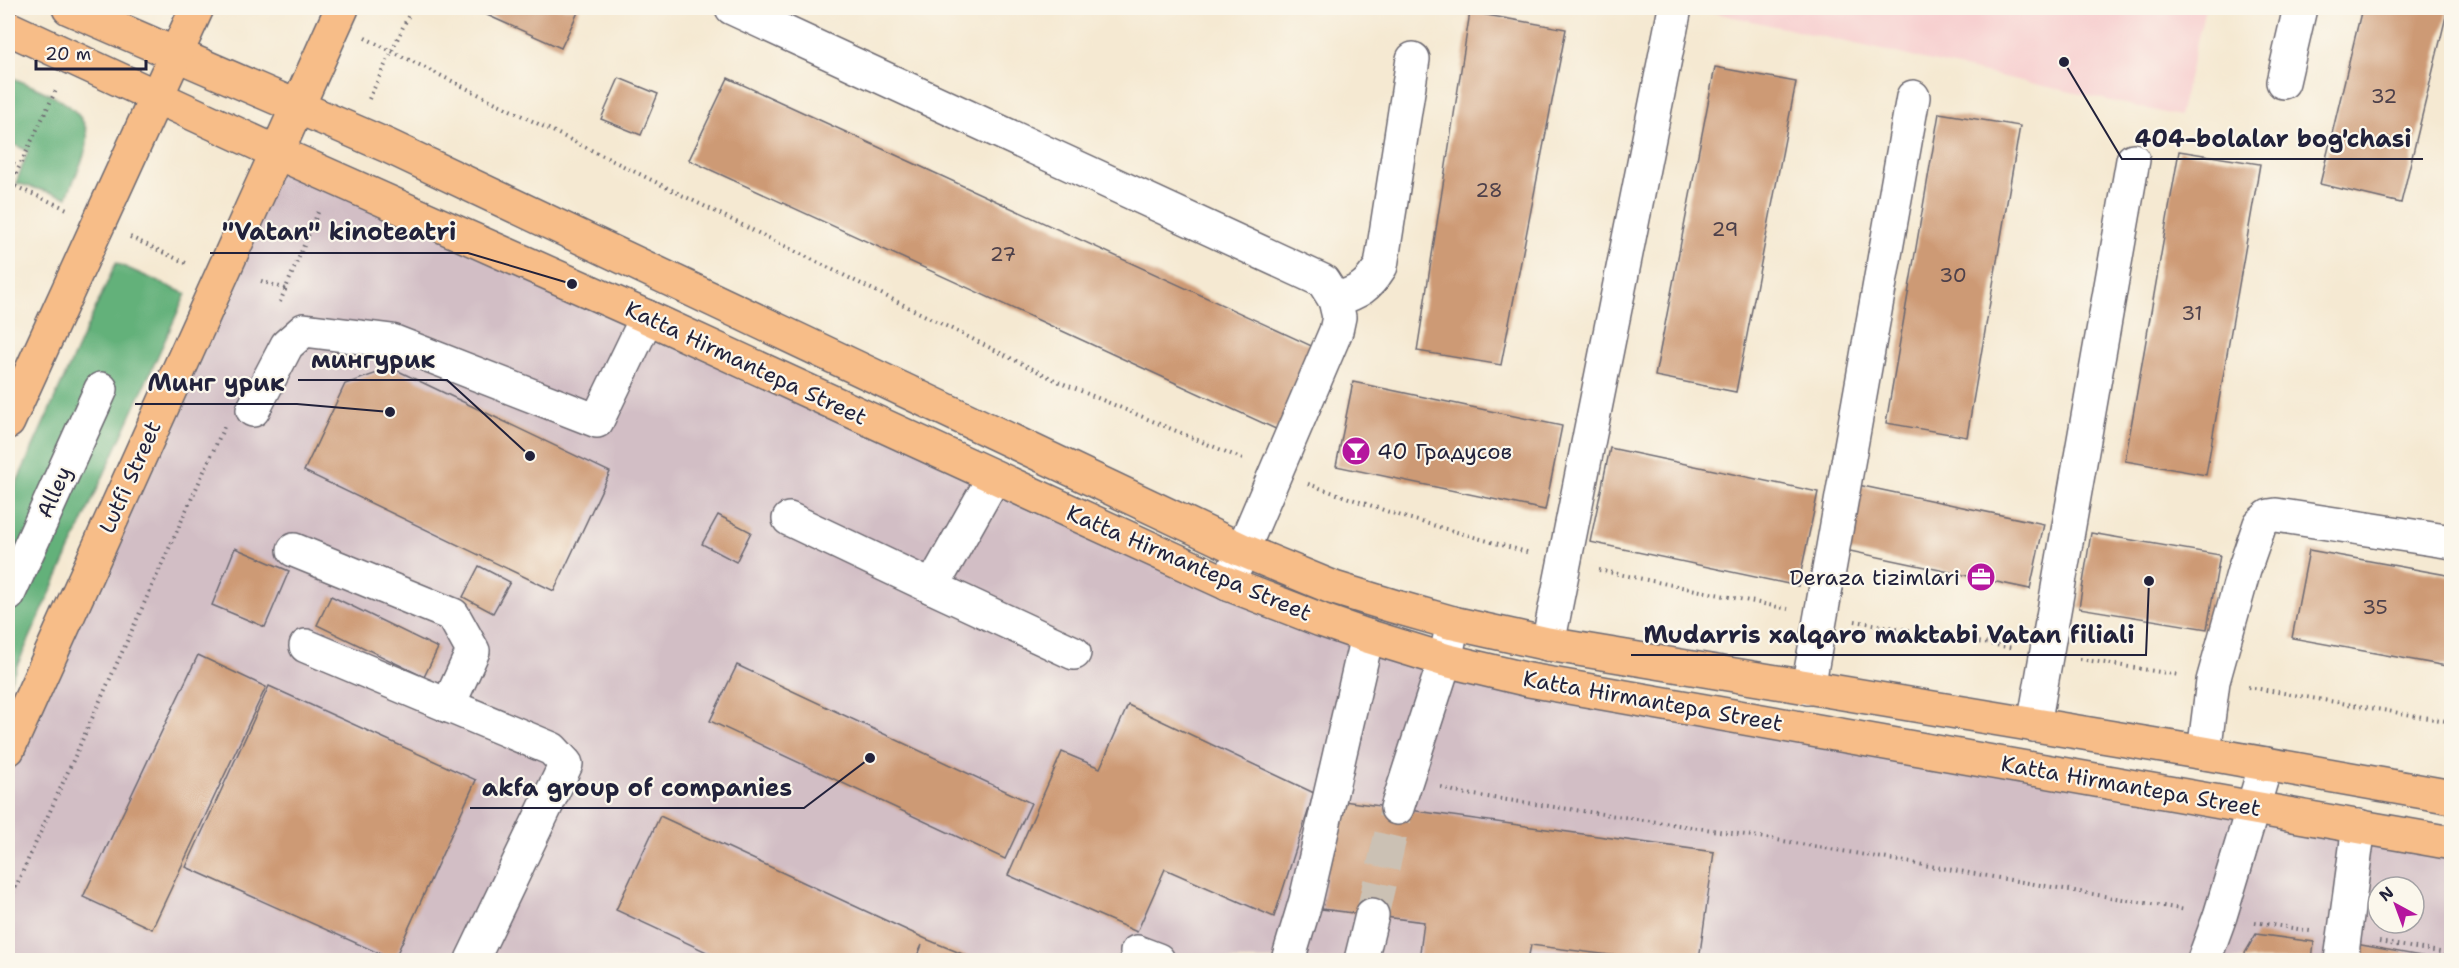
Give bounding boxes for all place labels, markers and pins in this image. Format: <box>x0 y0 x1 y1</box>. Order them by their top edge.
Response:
callout: 404-bolalar bog'chasi <box>2122 117 2423 159</box>
callout: "Vatan" kinoteatri <box>210 211 468 253</box>
callout: мингурик <box>298 338 447 380</box>
callout: Минг урик <box>135 362 297 404</box>
bar icon: 40 Градусов <box>1340 435 1372 467</box>
place label: 40 Градусов <box>1377 437 1512 466</box>
office icon: Deraza tizimlari <box>1965 561 1997 593</box>
place label: Deraza tizimlari <box>1789 563 1960 592</box>
callout: Mudarris xalqaro maktabi Vatan filiali <box>1631 613 2146 655</box>
callout: akfa group of companies <box>470 766 804 808</box>

